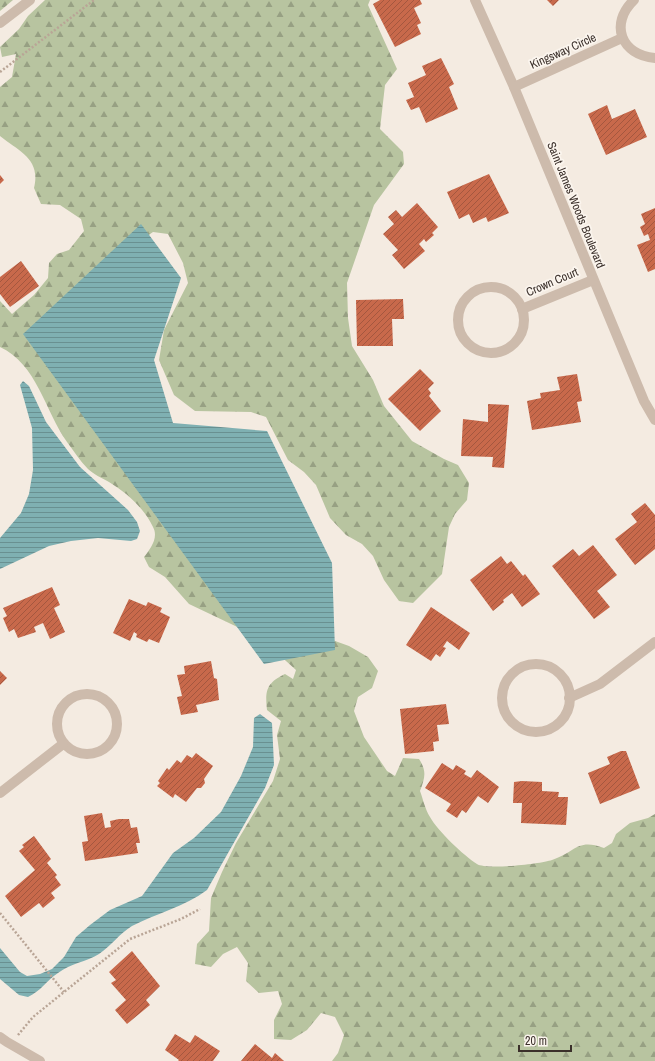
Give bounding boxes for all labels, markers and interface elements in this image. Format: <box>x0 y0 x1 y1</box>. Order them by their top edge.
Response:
street label: Kingsway Circle <box>527 29 599 73</box>
street label: Saint James Woods Boulevard <box>543 139 609 271</box>
street label: Crown Court <box>523 264 581 300</box>
scale bar <box>519 1027 571 1053</box>
text: 20 m <box>525 1033 547 1049</box>

